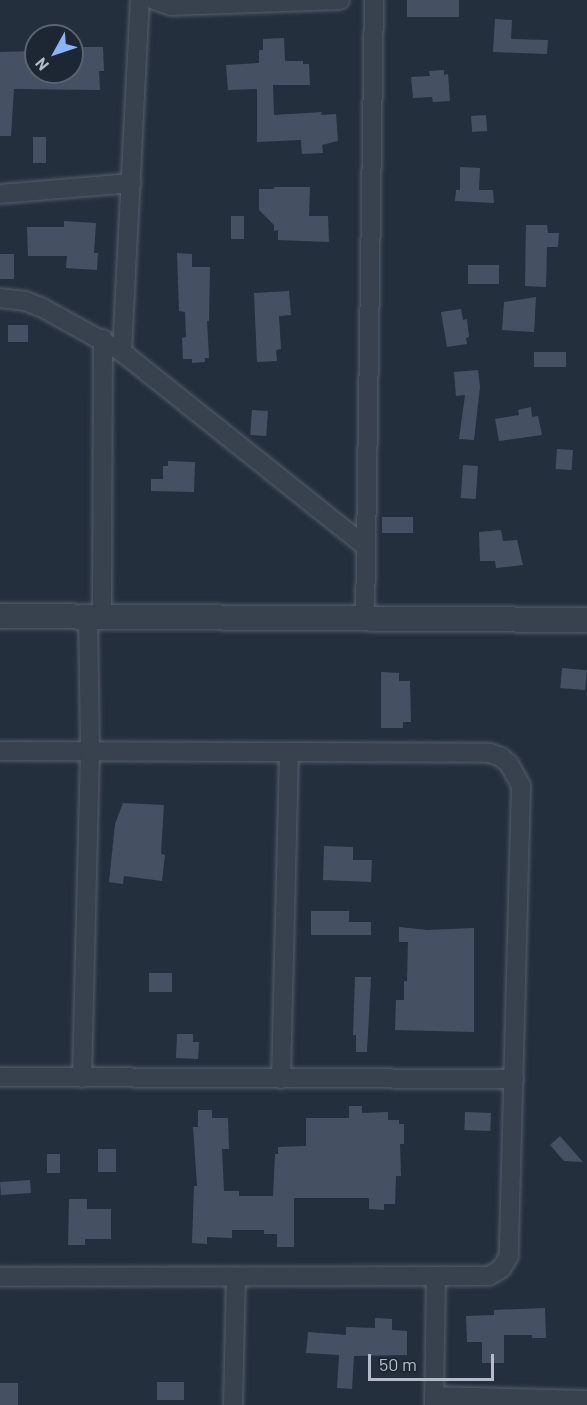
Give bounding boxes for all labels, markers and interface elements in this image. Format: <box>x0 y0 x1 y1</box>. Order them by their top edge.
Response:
north arrow <box>24 24 84 84</box>
text: N <box>31 54 52 75</box>
scale bar <box>371 1342 497 1380</box>
text: 50 m <box>379 1353 417 1375</box>

